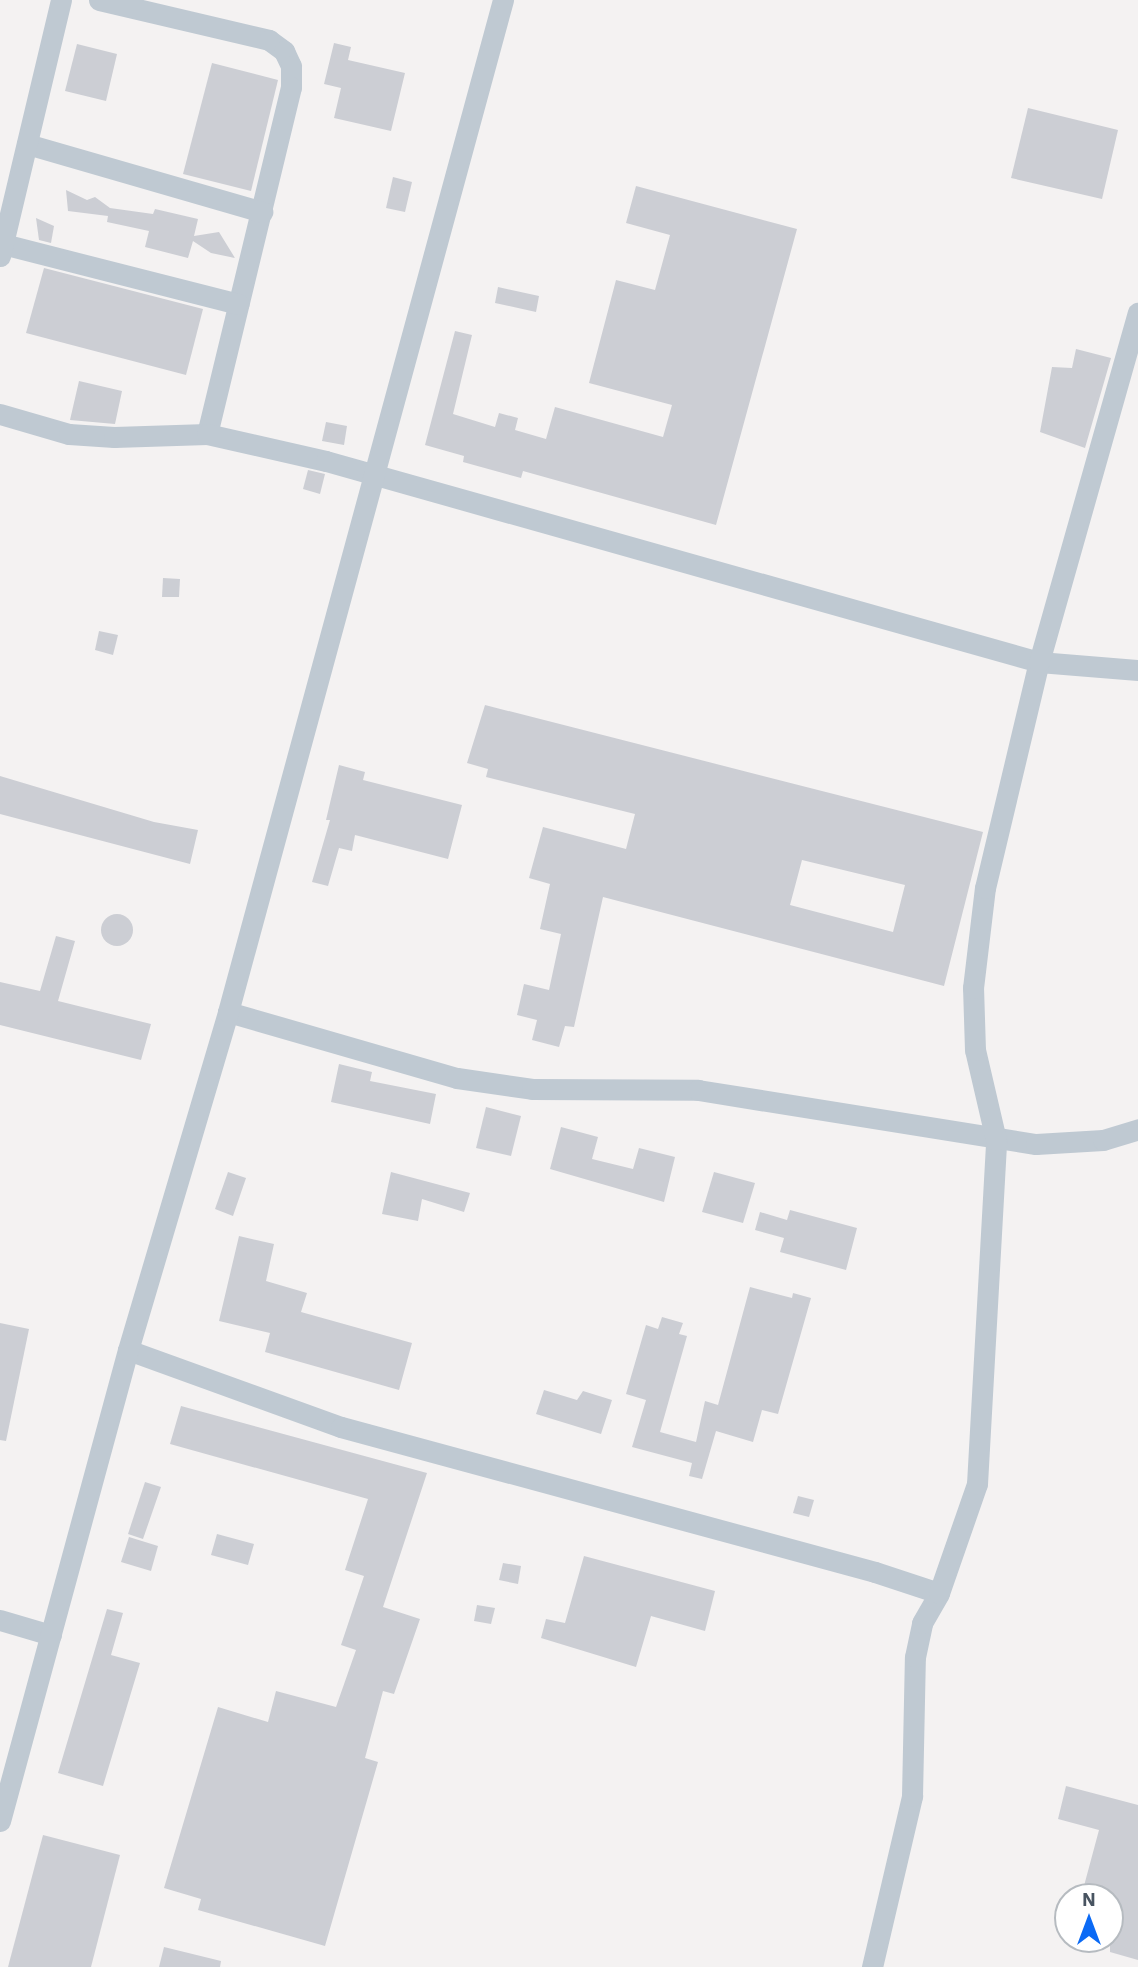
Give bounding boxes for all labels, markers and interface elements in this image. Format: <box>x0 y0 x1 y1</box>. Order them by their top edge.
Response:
north arrow <box>1054 1883 1124 1953</box>
text: N <box>1082 1887 1096 1911</box>

